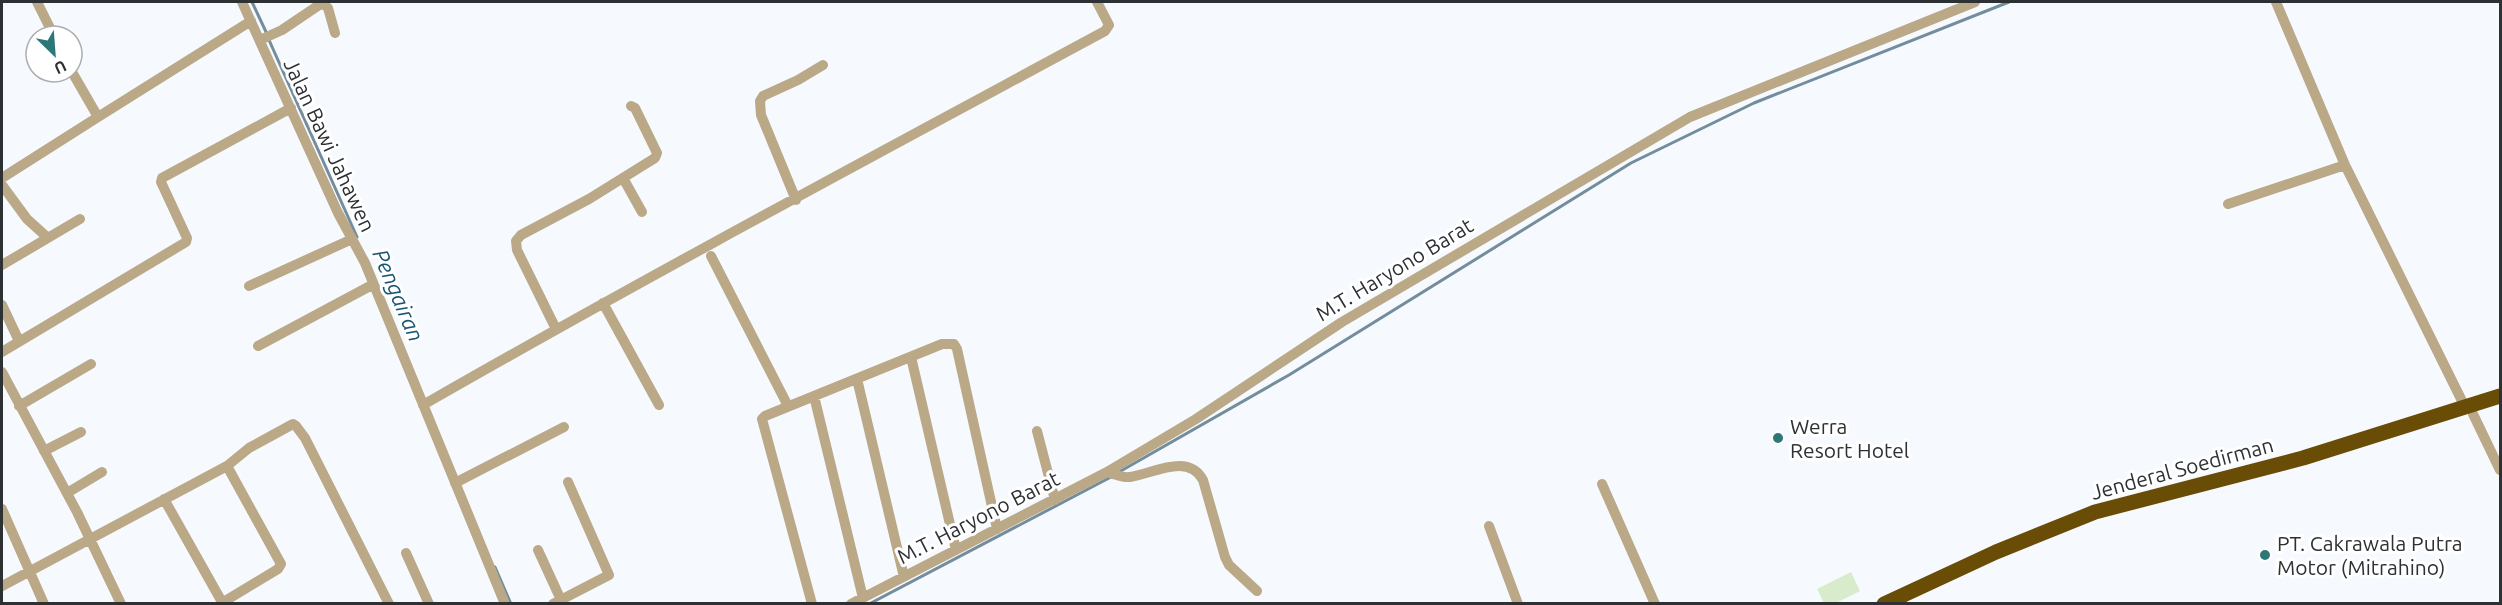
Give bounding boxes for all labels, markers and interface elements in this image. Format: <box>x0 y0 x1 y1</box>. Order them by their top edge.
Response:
north arrow <box>24 24 84 84</box>
street label: Jalan Bawi Jahawen <box>279 55 381 235</box>
text: U <box>51 57 69 78</box>
street label: M.T. Haryono Barat <box>1311 213 1477 325</box>
water label: Pengairan <box>368 245 430 345</box>
place label: Werra Resort Hotel <box>1790 414 1909 462</box>
marker: Werra Resort Hotel <box>1771 431 1785 445</box>
street label: Jenderal Soedirman <box>2088 432 2276 504</box>
street label: M.T. Haryono Barat <box>893 466 1063 568</box>
place label: PT. Cakrawala Putra Motor (Mitrahino) <box>2277 531 2463 579</box>
marker: PT. Cakrawala Putra Motor (Mitrahino) <box>2258 548 2272 562</box>

